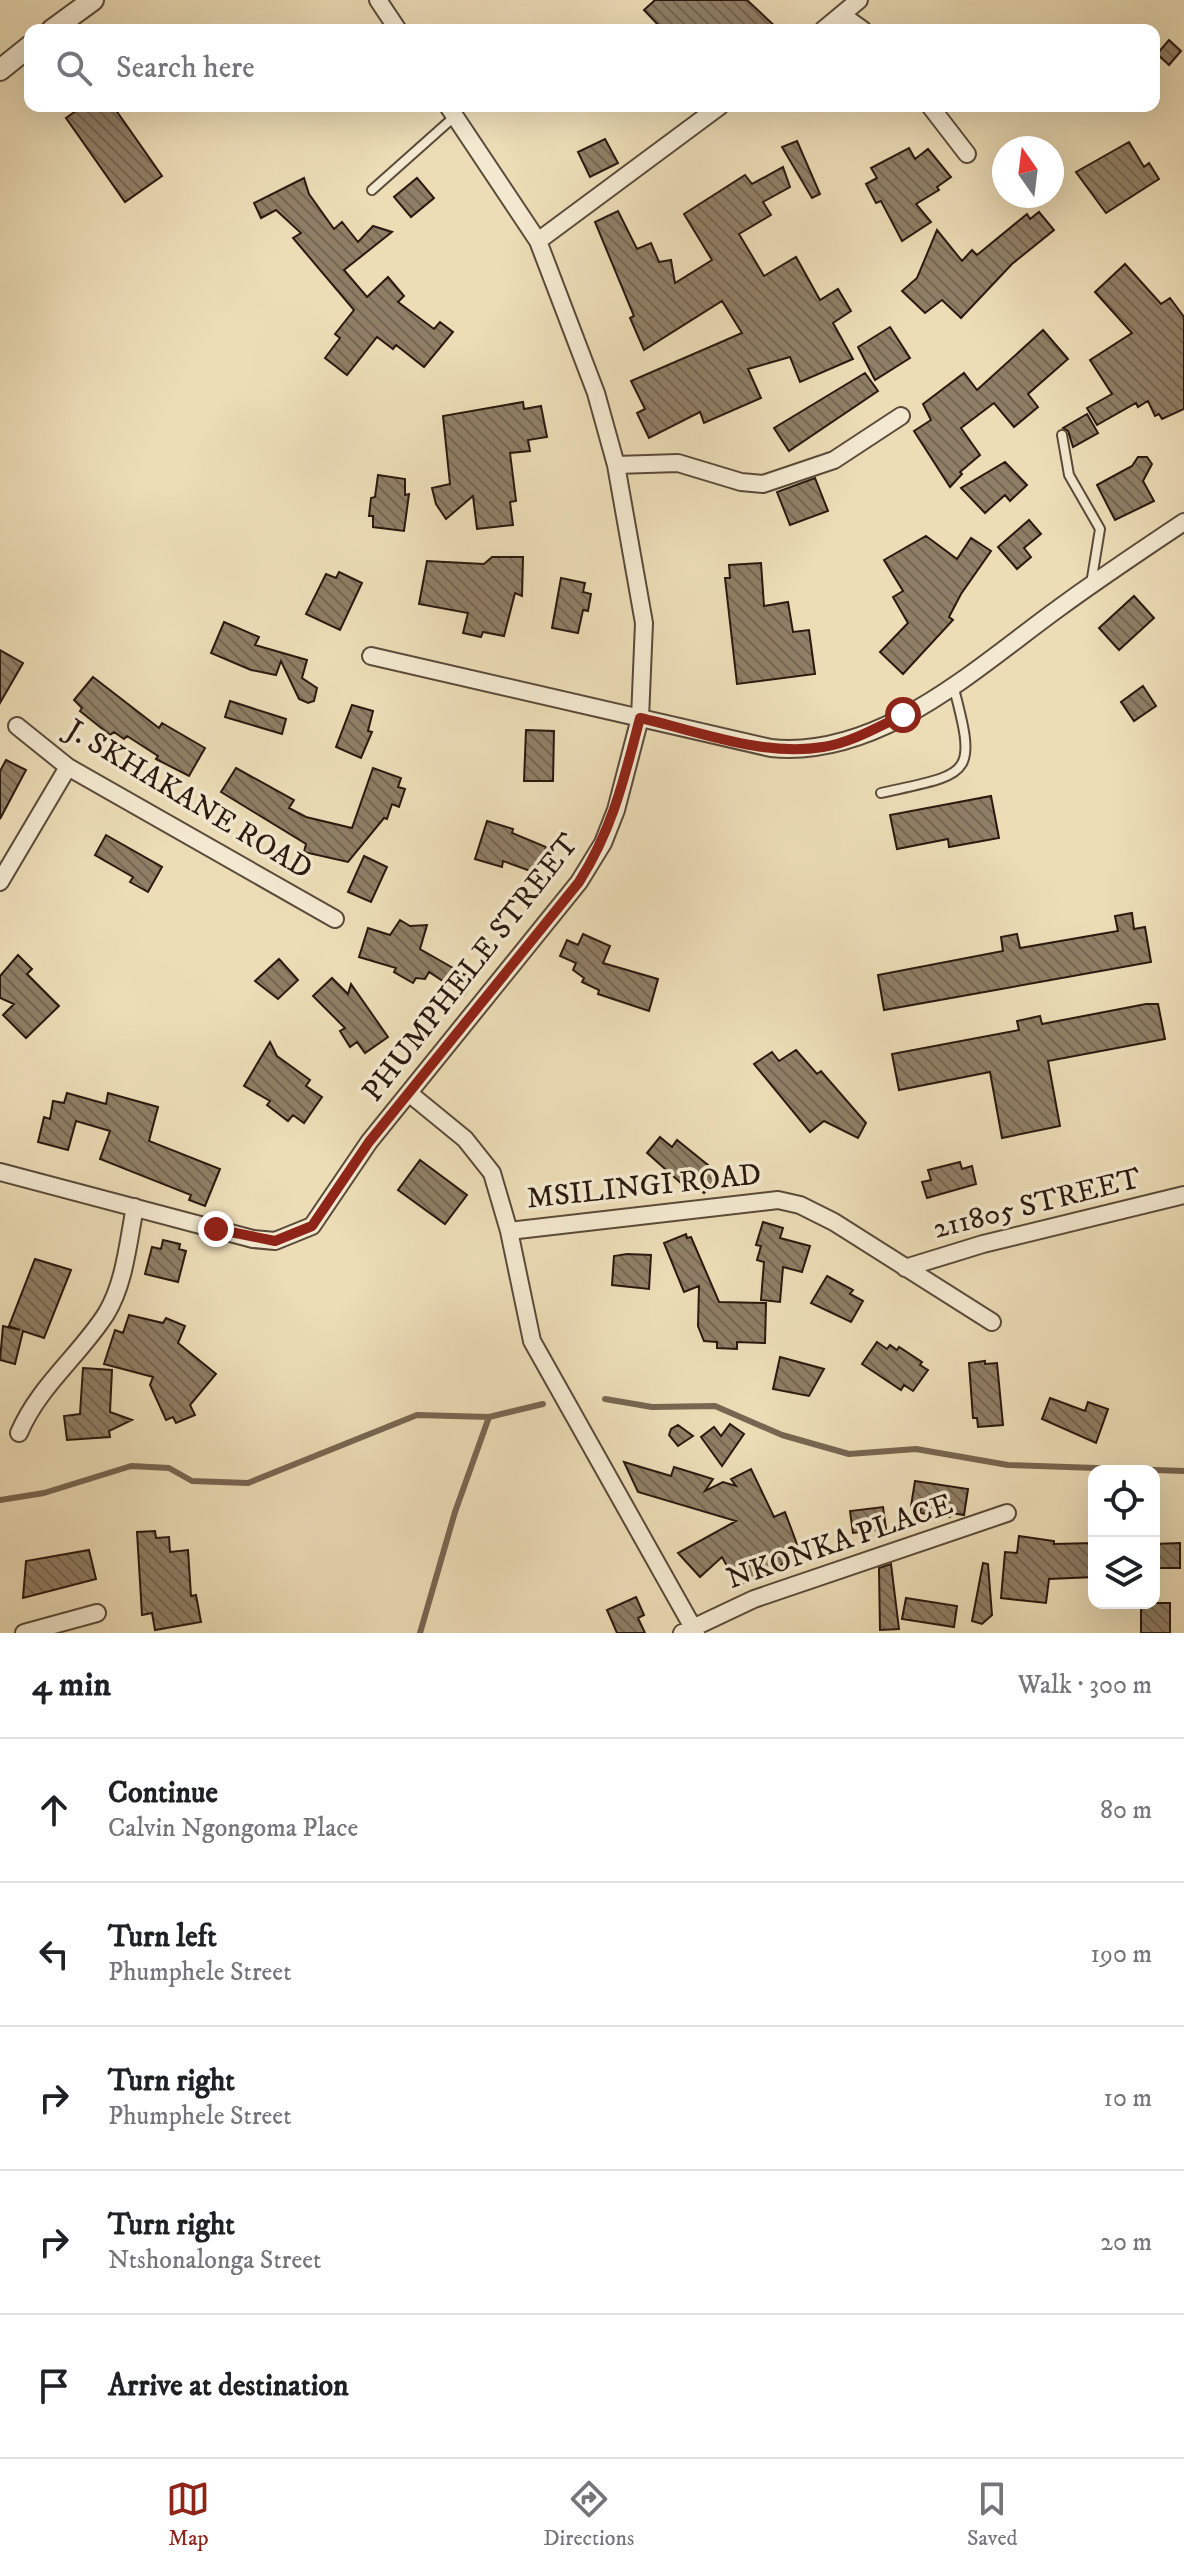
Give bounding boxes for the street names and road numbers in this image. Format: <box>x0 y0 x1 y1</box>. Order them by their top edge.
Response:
street label: J. SKHAKANE ROAD <box>57 710 319 888</box>
street label: PHUMPHELE STREET <box>355 826 587 1109</box>
street label: MSILINGI ROAD <box>525 1156 763 1218</box>
street label: 211805 STREET <box>929 1160 1145 1248</box>
street label: NKONKA PLACE <box>722 1486 958 1598</box>

